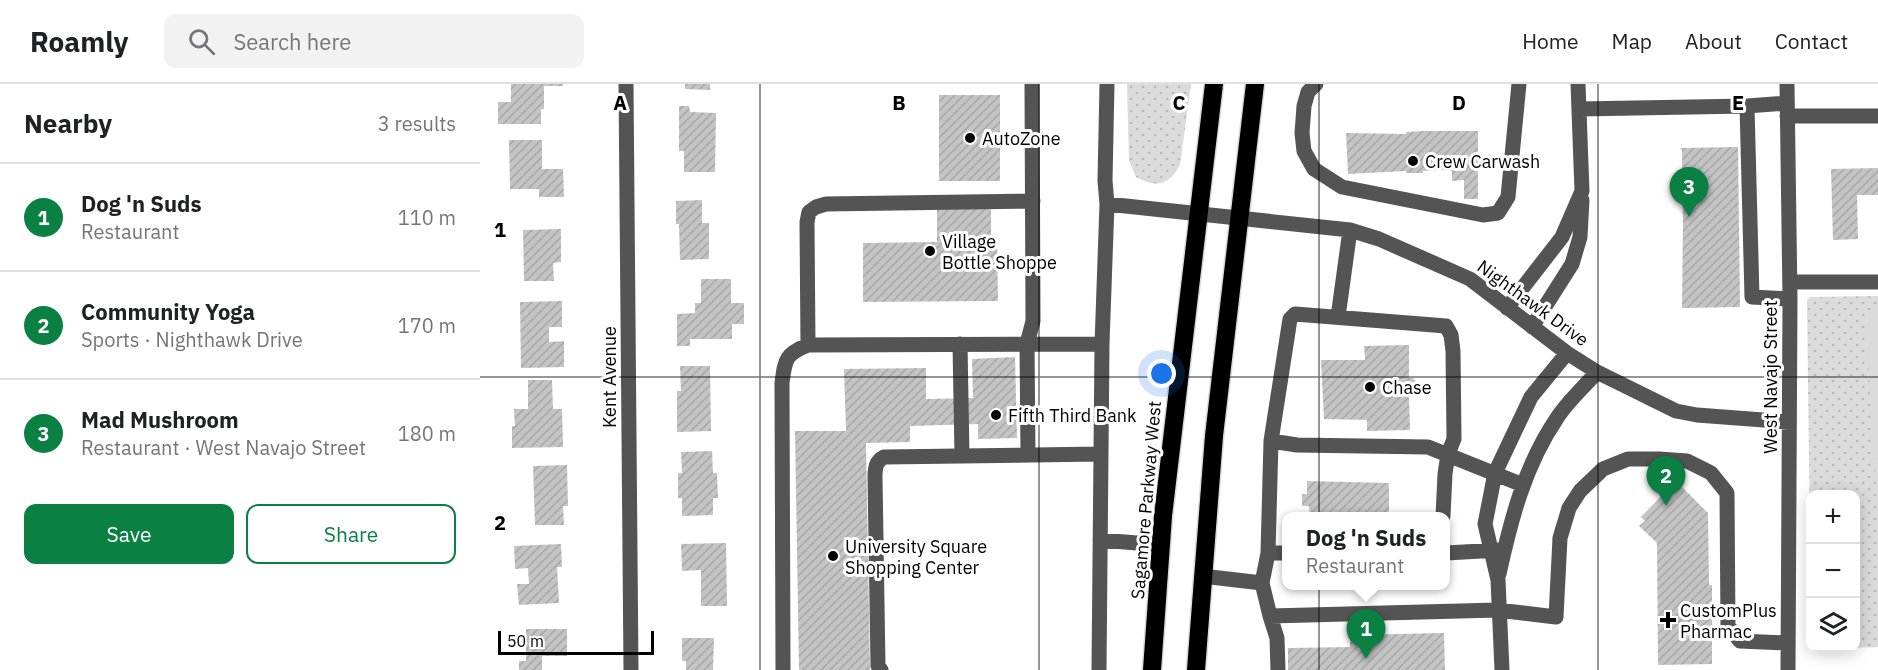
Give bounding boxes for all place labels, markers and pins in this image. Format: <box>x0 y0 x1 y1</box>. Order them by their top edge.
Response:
place label: AutoZone <box>982 127 1061 150</box>
marker: AutoZone <box>963 131 977 145</box>
place label: Crew Carwash <box>1425 150 1540 173</box>
marker: Crew Carwash <box>1406 154 1420 168</box>
pin: 3 <box>1670 168 1708 217</box>
place label: Village Bottle Shoppe <box>942 230 1057 274</box>
marker: Village Bottle Shoppe <box>923 244 937 258</box>
place label: Chase <box>1382 376 1432 399</box>
marker: Chase <box>1363 380 1377 394</box>
place label: Fifth Third Bank <box>1008 404 1137 427</box>
marker: Fifth Third Bank <box>989 408 1003 422</box>
pin: 2 <box>1646 456 1686 506</box>
place label: University Square Shopping Center <box>845 535 987 579</box>
marker: University Square Shopping Center <box>826 549 840 563</box>
place label: CustomPlus Pharmac <box>1680 599 1777 643</box>
pin: 1 <box>1346 610 1386 659</box>
marker: CustomPlus Pharmac <box>1661 613 1675 627</box>

